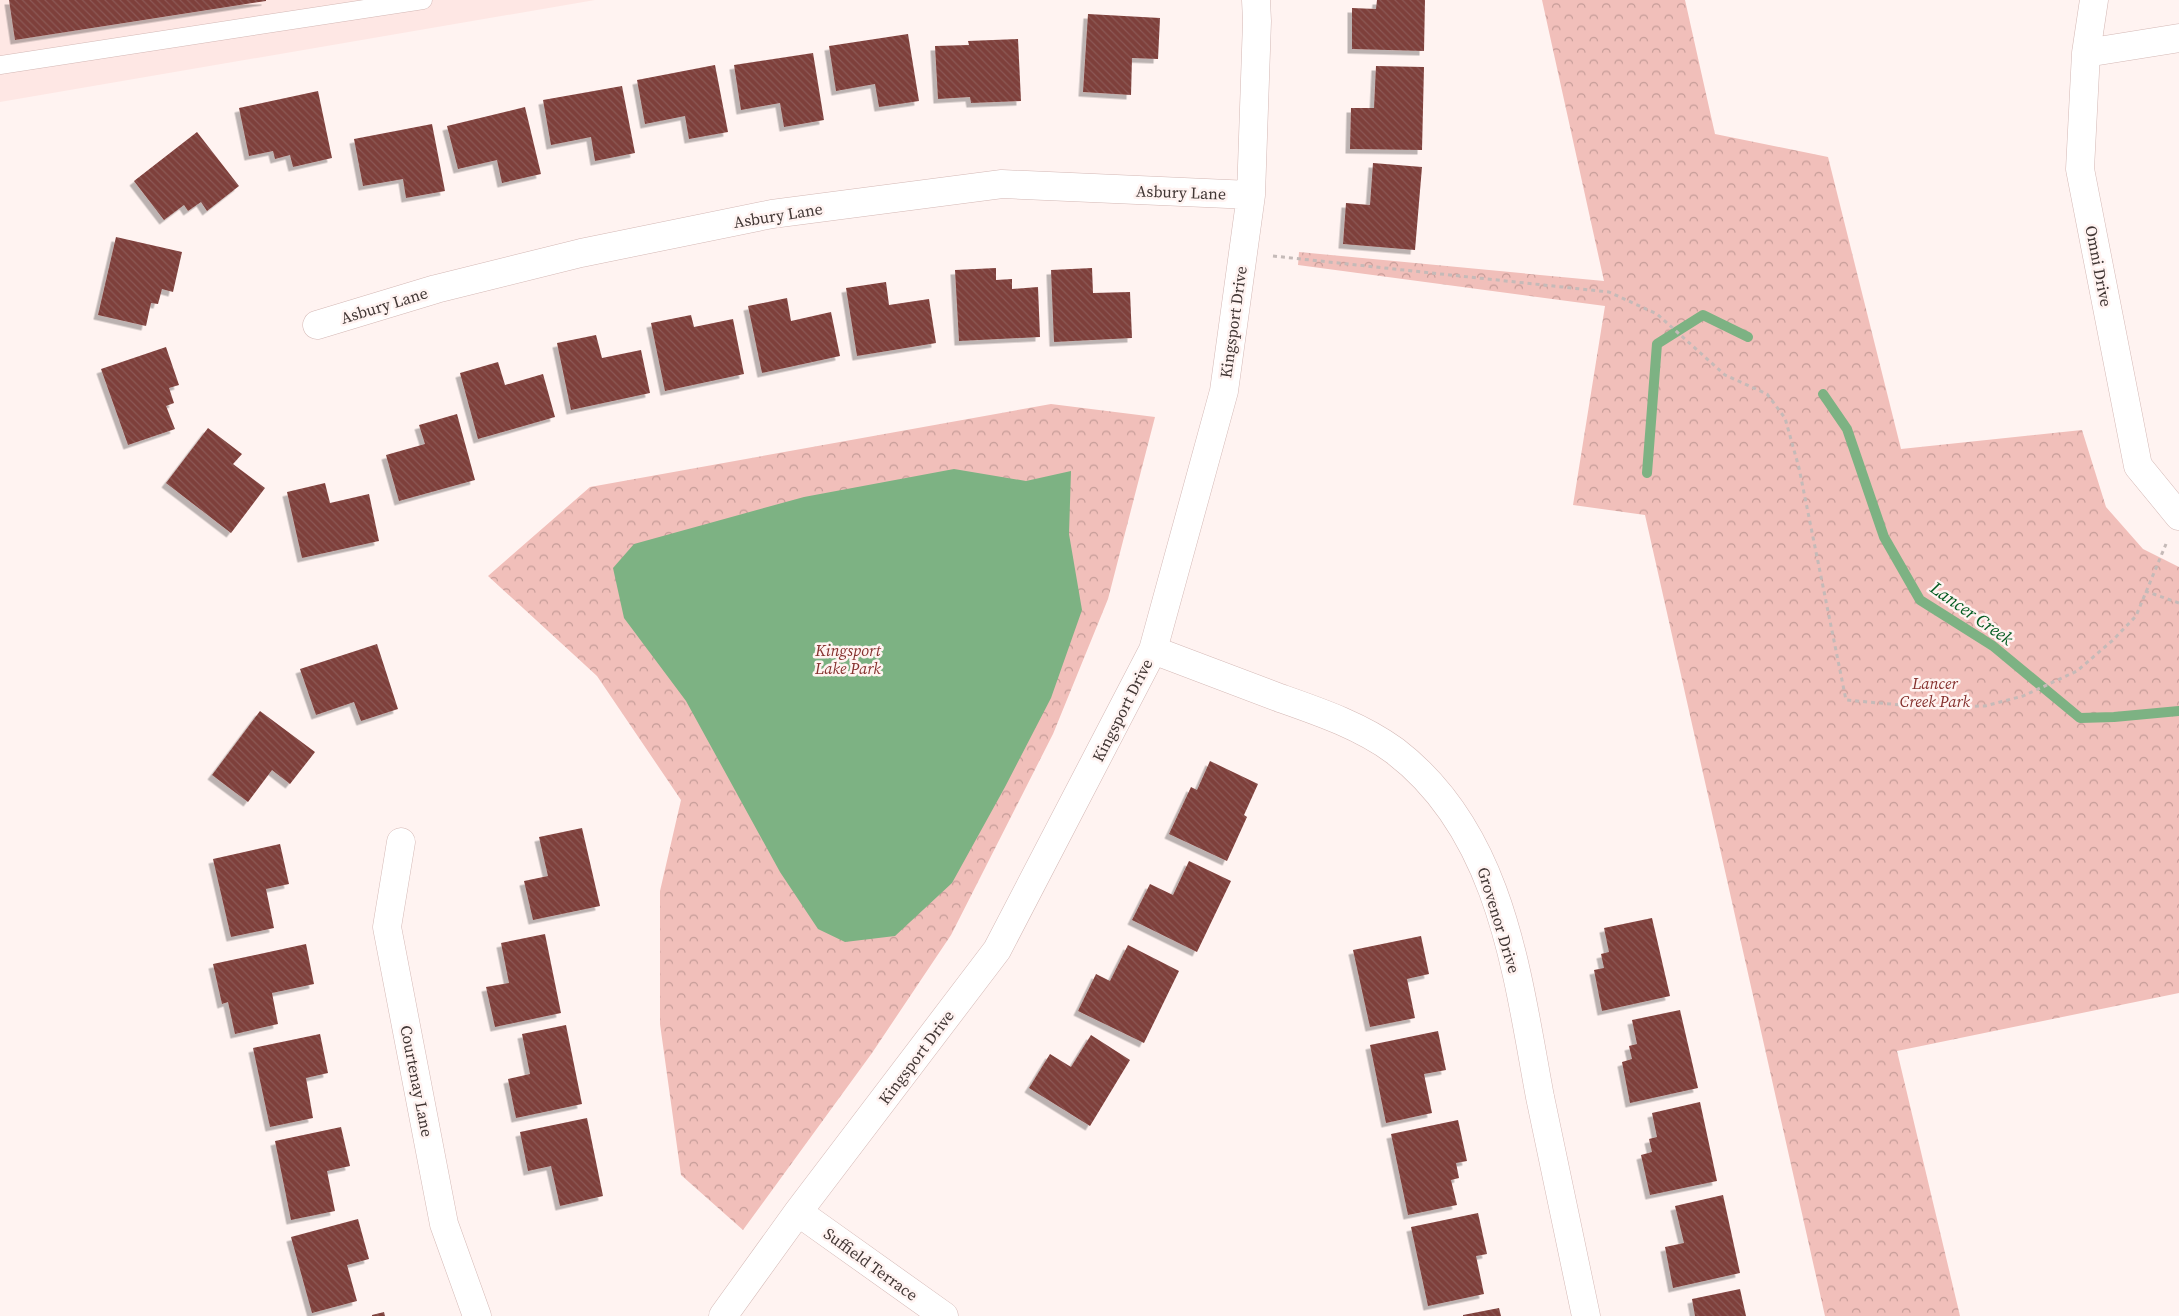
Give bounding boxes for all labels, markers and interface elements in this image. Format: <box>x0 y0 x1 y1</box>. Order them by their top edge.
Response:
street label: Asbury Lane <box>1136 179 1226 205</box>
street label: Asbury Lane <box>732 197 824 233</box>
street label: Omni Drive <box>2080 223 2118 309</box>
street label: Kingsport Drive <box>1214 265 1252 379</box>
street label: Asbury Lane <box>338 281 430 329</box>
water label: Lancer Creek <box>1925 575 2019 651</box>
park label: Kingsport Lake Park <box>814 639 881 679</box>
street label: Kingsport Drive <box>1087 655 1157 765</box>
park label: Lancer Creek Park <box>1900 672 1971 712</box>
street label: Grovenor Drive <box>1472 864 1526 976</box>
street label: Kingsport Drive <box>873 1005 959 1109</box>
street label: Courtenay Lane <box>395 1023 439 1139</box>
street label: Suffield Terrace <box>819 1222 923 1306</box>

